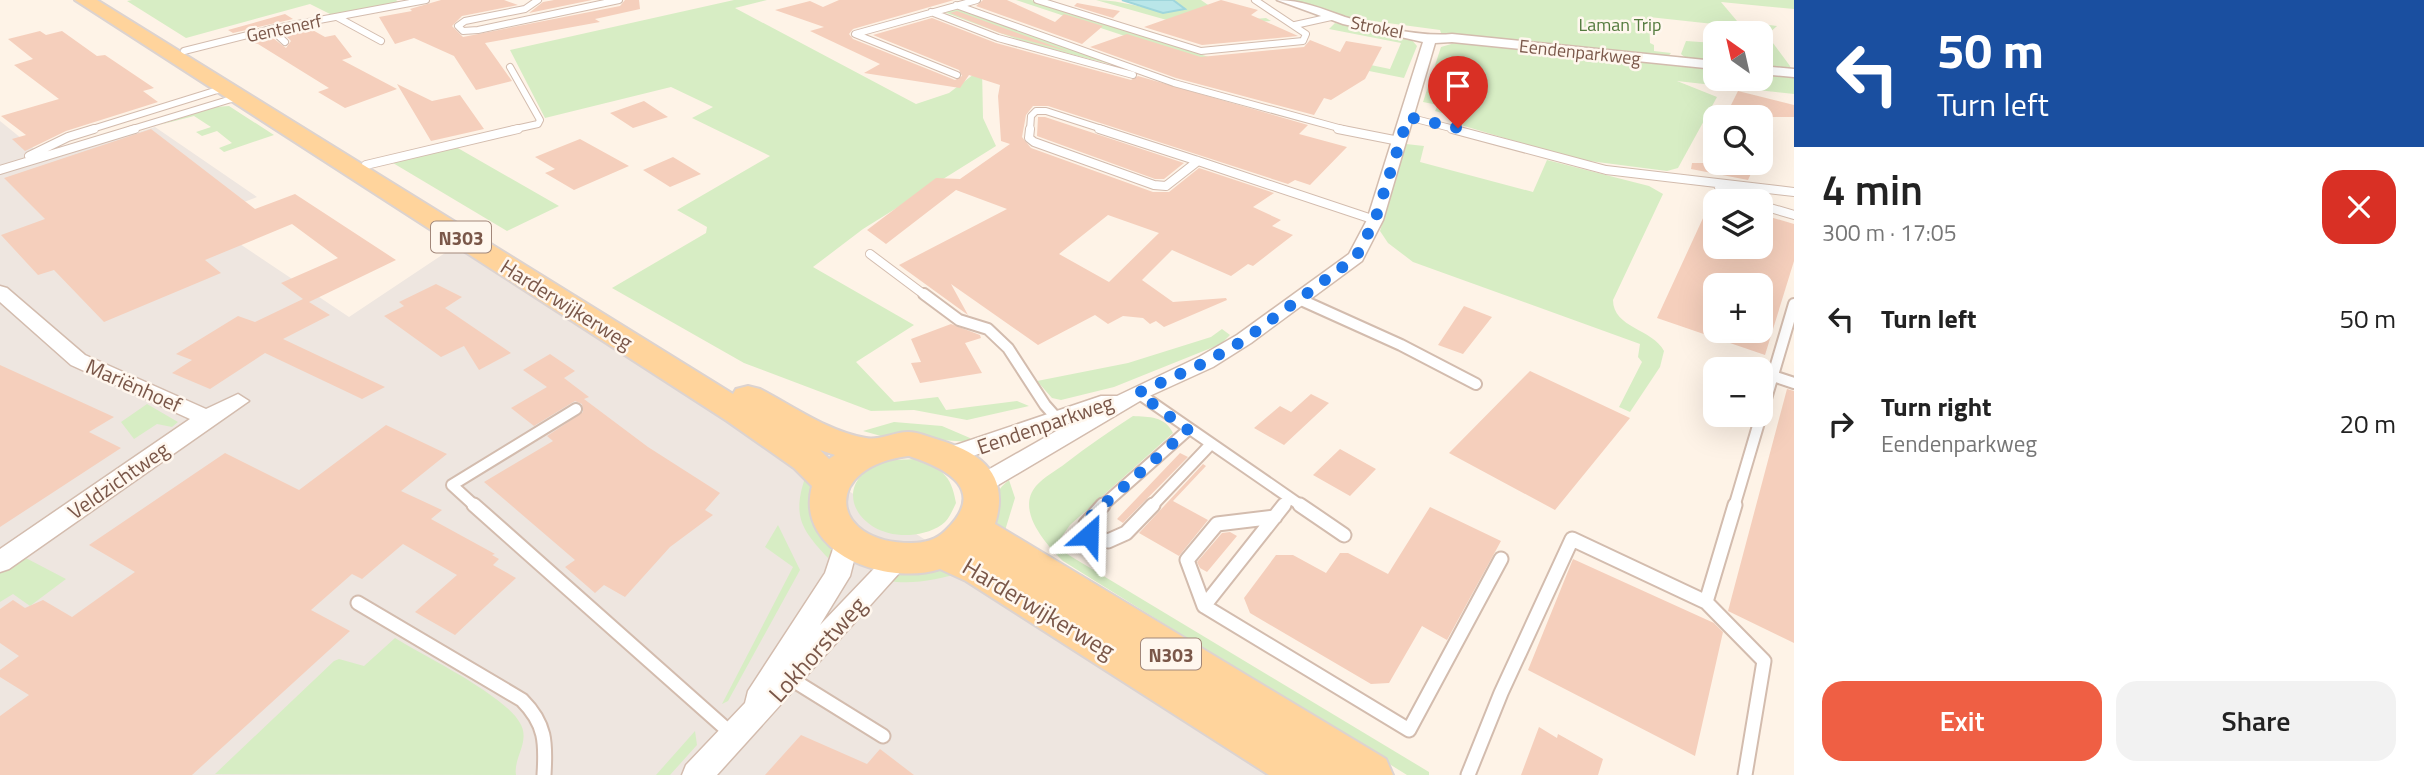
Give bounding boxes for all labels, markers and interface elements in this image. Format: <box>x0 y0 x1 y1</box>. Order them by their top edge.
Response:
street label: Gentenerf <box>244 7 324 49</box>
street label: Strokel <box>1348 9 1406 45</box>
park label: Laman Trip <box>1579 11 1661 38</box>
text: 50 m <box>1937 12 2044 87</box>
north arrow <box>1703 21 1773 91</box>
map controls <box>1703 21 1773 427</box>
icon: left <box>1822 28 1913 119</box>
street label: Eendenparkweg <box>1518 32 1642 72</box>
pin <box>1428 56 1488 128</box>
icon: arrive <box>1439 67 1477 105</box>
text: Turn left <box>1937 80 2049 128</box>
button: search <box>1703 105 1773 175</box>
text: 4 min <box>1822 157 1923 221</box>
button: close <box>2322 170 2396 244</box>
button: layers <box>1703 189 1773 259</box>
text: 300 m · 17:05 <box>1822 215 1957 250</box>
road number: N303 <box>431 221 491 252</box>
street label: Harderwijkerweg <box>495 250 640 358</box>
button: + <box>1703 273 1773 343</box>
text: Turn left <box>1881 299 1976 338</box>
text: 50 m <box>2339 299 2396 338</box>
icon: left <box>1822 300 1860 338</box>
street label: Mariënhoef <box>81 350 187 420</box>
button: − <box>1703 357 1773 427</box>
street label: Eendenparkweg <box>972 386 1118 462</box>
text: Turn right <box>1881 387 1992 426</box>
text: 20 m <box>2339 404 2396 443</box>
icon: right <box>1822 405 1860 443</box>
text: Eendenparkweg <box>1881 426 2037 461</box>
street label: Veldzichtweg <box>61 433 175 527</box>
position arrow <box>1052 498 1126 572</box>
street label: Harderwijkerweg <box>956 548 1122 668</box>
street label: Lokhorstweg <box>760 588 874 710</box>
road number: N303 <box>1141 638 1201 670</box>
button: Exit <box>1822 681 2102 761</box>
button: Share <box>2116 681 2396 761</box>

